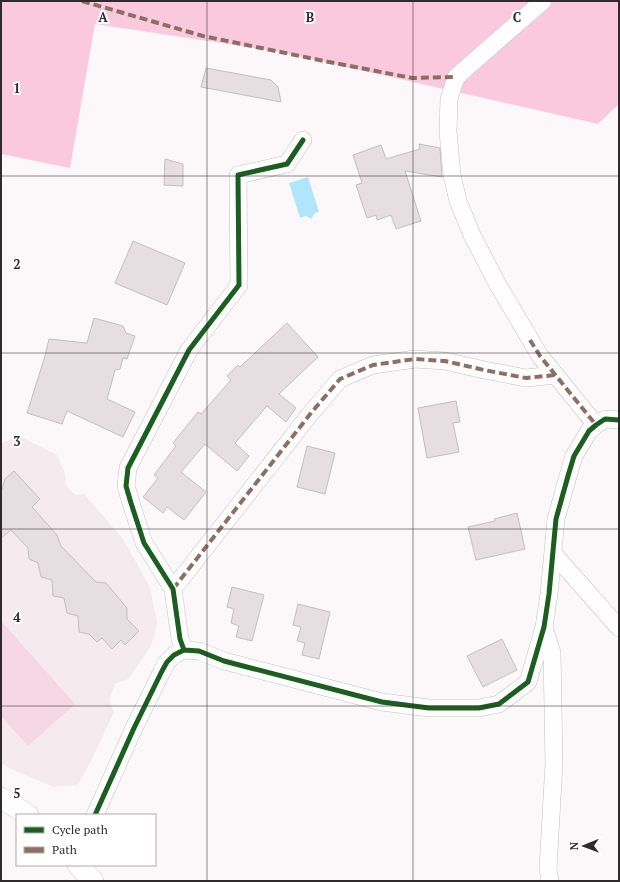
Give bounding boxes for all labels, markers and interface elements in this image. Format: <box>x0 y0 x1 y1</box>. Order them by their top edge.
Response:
text: A <box>98 8 108 26</box>
text: B <box>306 8 314 26</box>
text: C <box>513 8 521 26</box>
text: 1 <box>13 79 21 97</box>
text: 2 <box>13 255 21 273</box>
text: 3 <box>13 432 21 450</box>
text: 4 <box>13 608 21 626</box>
text: 5 <box>13 784 21 802</box>
legend <box>16 814 156 866</box>
text: Cycle path <box>52 822 108 837</box>
north arrow <box>564 826 604 866</box>
text: N <box>567 841 581 850</box>
text: Path <box>52 842 77 857</box>

